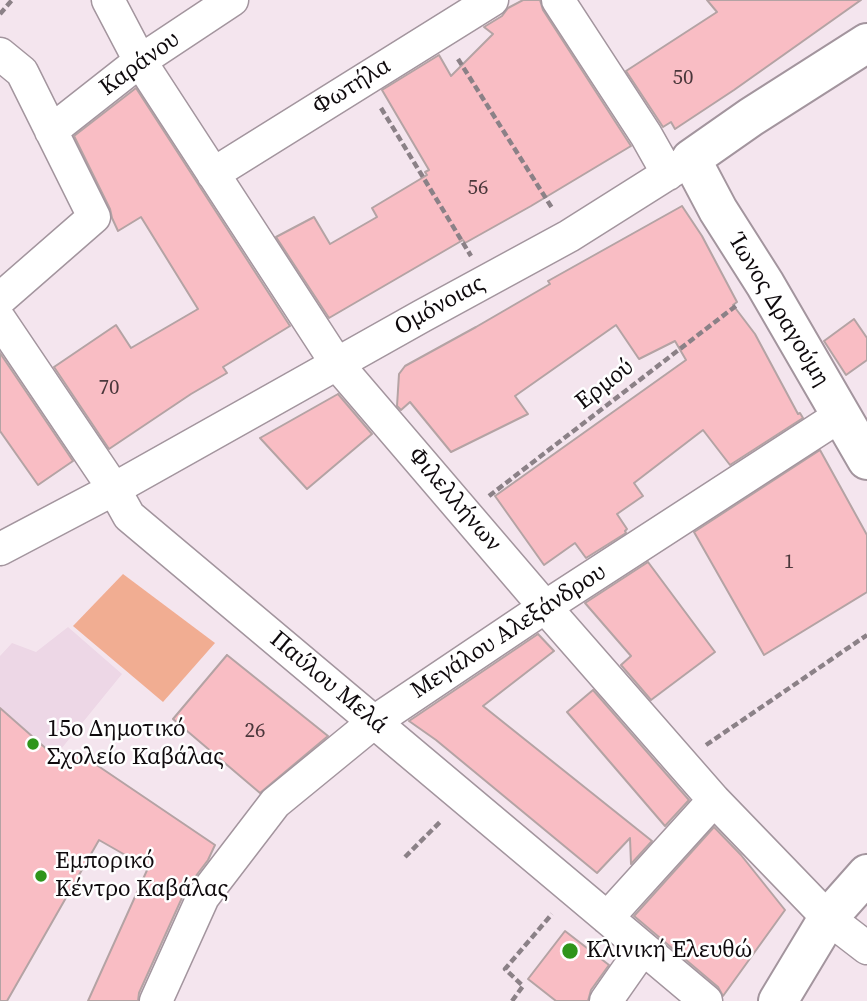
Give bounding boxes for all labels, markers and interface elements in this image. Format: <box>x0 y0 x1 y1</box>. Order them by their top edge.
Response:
street label: Καράνου <box>94 25 186 103</box>
street label: Φωτήλα <box>308 52 396 122</box>
house number: 50 <box>673 66 693 92</box>
house number: 56 <box>468 176 488 202</box>
street label: Ίωνος Δραγούμη <box>721 228 835 392</box>
street label: Ομόνοιας <box>390 270 490 342</box>
street label: Ερμού <box>570 353 640 417</box>
house number: 70 <box>99 376 119 402</box>
street label: Φιλελλήνων <box>401 442 507 558</box>
house number: 1 <box>784 550 794 576</box>
street label: Μεγάλου Αλεξάνδρου <box>406 558 612 706</box>
street label: Παύλου Μελά <box>263 626 393 740</box>
place label: 15ο Δημοτικό Σχολείο Καβάλας <box>47 716 224 772</box>
house number: 26 <box>245 719 265 745</box>
marker: 15ο Δημοτικό Σχολείο Καβάλας <box>25 736 41 752</box>
place label: Εμπορικό Κέντρο Καβάλας <box>55 848 229 904</box>
marker: Εμπορικό Κέντρο Καβάλας <box>33 868 49 884</box>
place label: Κλινική Ελευθώ <box>586 937 752 965</box>
marker: Κλινική Ελευθώ <box>560 941 580 961</box>

